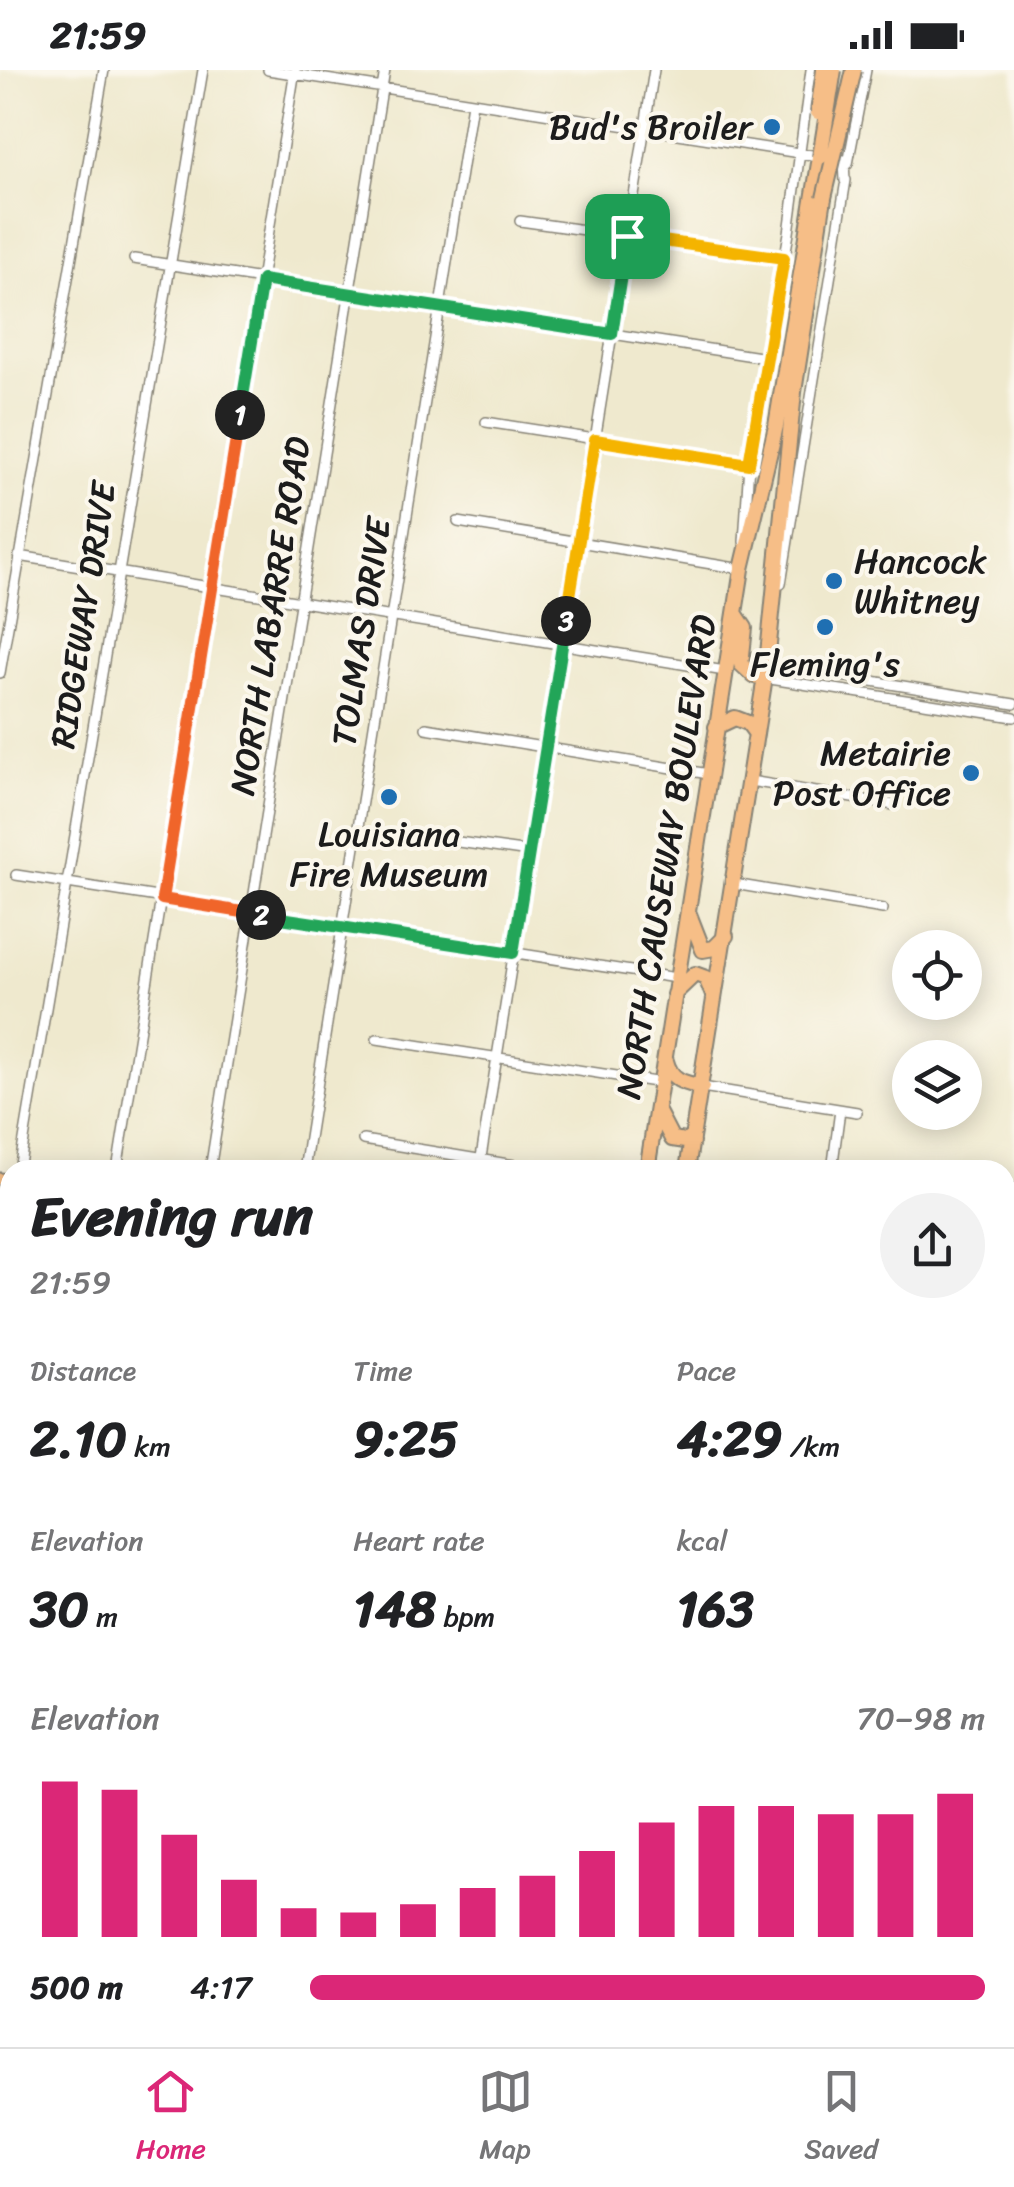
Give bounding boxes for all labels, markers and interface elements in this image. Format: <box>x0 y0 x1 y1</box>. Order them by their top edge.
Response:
text: 21:59 <box>50 2 146 69</box>
place label: Bud's Broiler <box>549 96 755 158</box>
marker: Bud's Broiler <box>761 116 783 138</box>
pin <box>585 194 670 279</box>
icon: arrive <box>600 209 655 264</box>
pin: 1 <box>215 390 265 440</box>
text: 1 <box>234 390 246 439</box>
street label: NORTH LABARRE ROAD <box>211 432 329 800</box>
street label: RIDGEWAY DRIVE <box>31 475 135 753</box>
street label: TOLMAS DRIVE <box>312 511 410 751</box>
place label: Hancock Whitney <box>854 530 987 632</box>
marker: Hancock Whitney <box>823 570 845 592</box>
pin: 3 <box>541 596 591 646</box>
text: 3 <box>558 596 574 645</box>
street label: NORTH CAUSEWAY BOULEVARD <box>597 611 735 1103</box>
marker: Fleming's <box>814 616 836 638</box>
place label: Fleming's <box>750 633 900 695</box>
place label: Metairie Post Office <box>773 722 951 824</box>
marker: Metairie Post Office <box>960 762 982 784</box>
marker: Louisiana Fire Museum <box>378 786 400 808</box>
place label: Louisiana Fire Museum <box>290 803 488 905</box>
pin: 2 <box>236 890 286 940</box>
text: 2 <box>253 890 269 939</box>
map controls <box>892 930 982 1130</box>
button: locate <box>892 930 982 1020</box>
button: layers <box>892 1040 982 1130</box>
text: Evening run <box>30 1168 313 1265</box>
button: share <box>880 1193 985 1298</box>
text: 21:59 <box>30 1254 111 1311</box>
text: Distance <box>30 1346 136 1395</box>
text: Time <box>353 1346 413 1395</box>
text: Pace <box>677 1346 736 1395</box>
text: 2.10 <box>30 1395 127 1484</box>
text: 9:25 <box>353 1395 459 1484</box>
text: 4:29 <box>677 1395 783 1484</box>
text: km <box>127 1422 171 1471</box>
text: /km <box>783 1422 840 1471</box>
text: Elevation <box>30 1516 143 1565</box>
text: Heart rate <box>353 1516 485 1565</box>
text: kcal <box>677 1516 728 1565</box>
text: 30 <box>30 1565 89 1654</box>
text: 148 <box>353 1565 436 1654</box>
text: 163 <box>677 1565 754 1654</box>
text: m <box>89 1592 118 1641</box>
text: bpm <box>436 1592 495 1641</box>
text: Elevation <box>30 1690 160 1747</box>
text: 70–98 m <box>857 1690 985 1747</box>
text: 500 m <box>30 1959 123 2016</box>
text: 4:17 <box>190 1959 252 2016</box>
tab: Home <box>136 2064 206 2173</box>
tab: Map <box>478 2064 533 2173</box>
tab: Saved <box>804 2064 878 2173</box>

